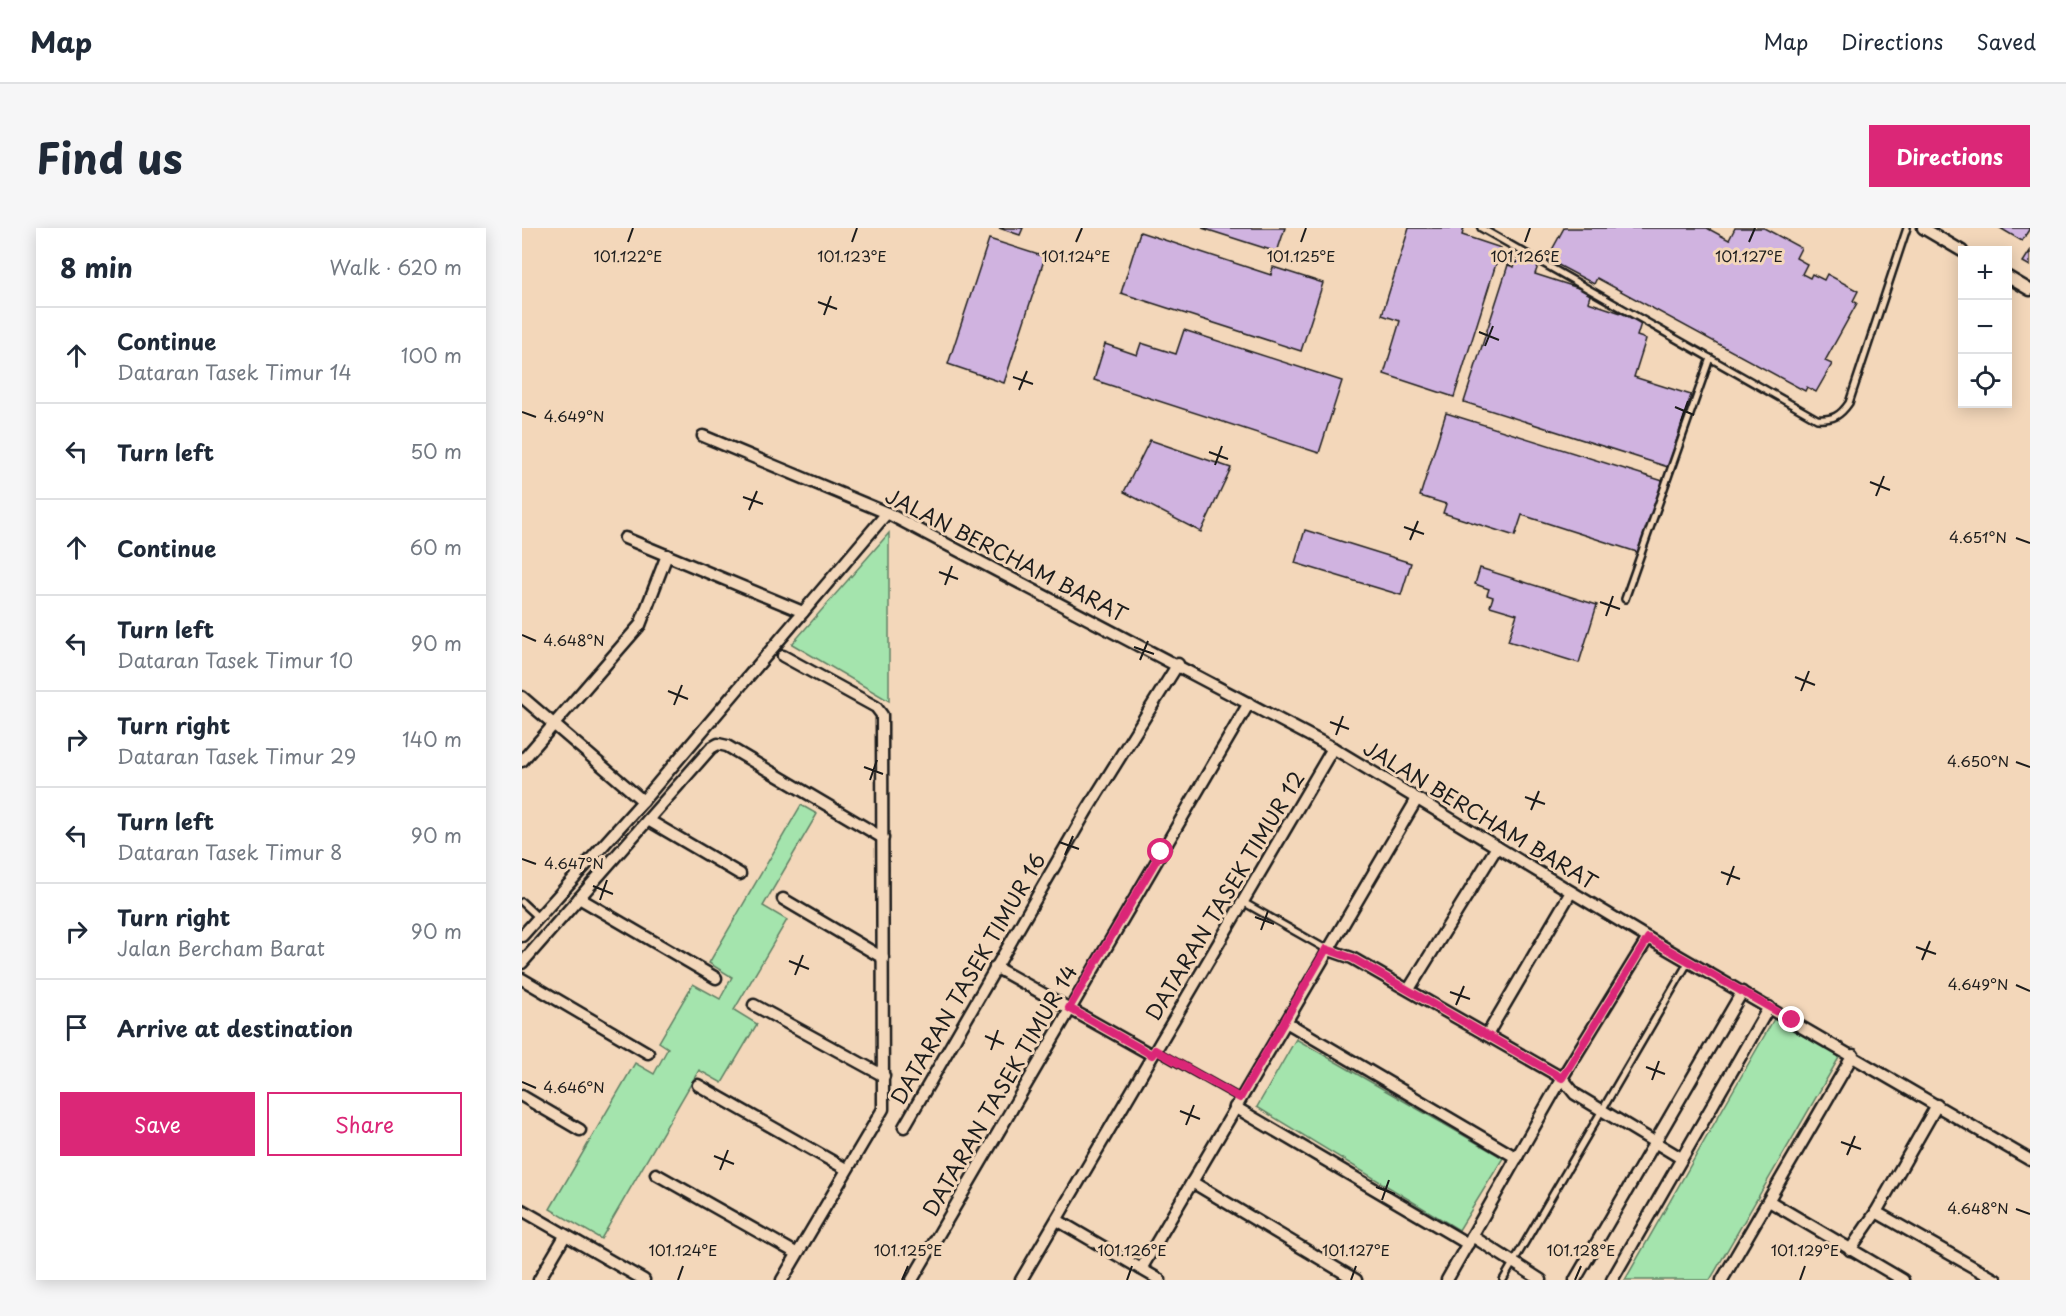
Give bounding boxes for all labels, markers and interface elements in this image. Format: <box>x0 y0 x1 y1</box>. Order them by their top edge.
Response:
text: Map <box>30 20 92 63</box>
text: Map <box>1763 25 1808 57</box>
text: Directions <box>1841 25 1943 57</box>
text: Saved <box>1976 25 2036 57</box>
text: Find us <box>36 125 183 188</box>
button: Directions <box>1869 125 2030 187</box>
text: 101.122°E <box>594 244 662 267</box>
text: 101.123°E <box>817 244 887 267</box>
text: 101.124°E <box>1042 244 1110 267</box>
text: 101.125°E <box>1267 244 1335 267</box>
text: 101.126°E <box>1490 244 1560 267</box>
text: 101.127°E <box>1715 244 1783 267</box>
map controls <box>1958 246 2012 408</box>
button: + <box>1958 246 2012 300</box>
text: 8 min <box>60 248 133 287</box>
text: Walk · 620 m <box>330 252 462 282</box>
button: − <box>1958 300 2012 354</box>
text: Continue <box>117 324 216 357</box>
icon: ahead <box>60 339 93 372</box>
text: 100 m <box>401 340 462 370</box>
button: locate <box>1958 354 2012 408</box>
text: Dataran Tasek Timur 14 <box>117 357 352 387</box>
text: 4.649°N <box>544 404 604 427</box>
icon: left <box>60 435 93 468</box>
text: Turn left <box>117 435 214 468</box>
text: 50 m <box>410 436 462 466</box>
street label: JALAN BERCHAM BARAT <box>880 479 1135 630</box>
text: 4.651°N <box>1949 525 2007 548</box>
icon: ahead <box>60 531 93 564</box>
text: Continue <box>117 531 216 564</box>
text: 60 m <box>410 532 462 562</box>
text: Turn left <box>117 612 214 645</box>
icon: left <box>60 627 93 660</box>
text: 90 m <box>411 628 462 658</box>
text: 4.648°N <box>543 628 605 651</box>
text: Dataran Tasek Timur 10 <box>117 645 353 675</box>
text: Turn right <box>117 708 230 741</box>
icon: right <box>60 723 93 756</box>
text: 140 m <box>402 724 462 754</box>
street label: JALAN BERCHAM BARAT <box>1358 731 1605 897</box>
text: Dataran Tasek Timur 29 <box>117 741 356 771</box>
text: 4.650°N <box>1947 749 2009 772</box>
street label: DATARAN TASEK TIMUR 12 <box>1137 764 1311 1026</box>
text: Turn left <box>117 804 214 837</box>
icon: left <box>60 819 93 852</box>
text: 90 m <box>411 820 462 850</box>
text: Dataran Tasek Timur 8 <box>117 837 342 867</box>
route start <box>1147 838 1173 864</box>
street label: DATARAN TASEK TIMUR 16 <box>882 846 1052 1110</box>
text: 4.647°N <box>544 851 604 874</box>
text: Turn right <box>117 900 230 933</box>
icon: right <box>60 915 93 948</box>
text: 90 m <box>411 916 462 946</box>
text: Jalan Bercham Barat <box>117 933 325 963</box>
street label: DATARAN TASEK TIMUR 14 <box>914 958 1084 1222</box>
text: 4.649°N <box>1948 972 2008 995</box>
route end <box>1778 1006 1804 1032</box>
icon: arrive <box>60 1011 93 1044</box>
text: Arrive at destination <box>117 1011 353 1044</box>
text: 4.646°N <box>543 1075 605 1098</box>
button: Save <box>60 1092 255 1156</box>
button: Share <box>267 1092 462 1156</box>
text: 4.648°N <box>1947 1196 2009 1219</box>
text: 101.124°E <box>649 1238 717 1261</box>
text: 101.125°E <box>874 1238 942 1261</box>
text: 101.126°E <box>1097 1238 1167 1261</box>
text: 101.127°E <box>1322 1238 1390 1261</box>
text: 101.128°E <box>1547 1238 1615 1261</box>
text: 101.129°E <box>1771 1238 1839 1261</box>

